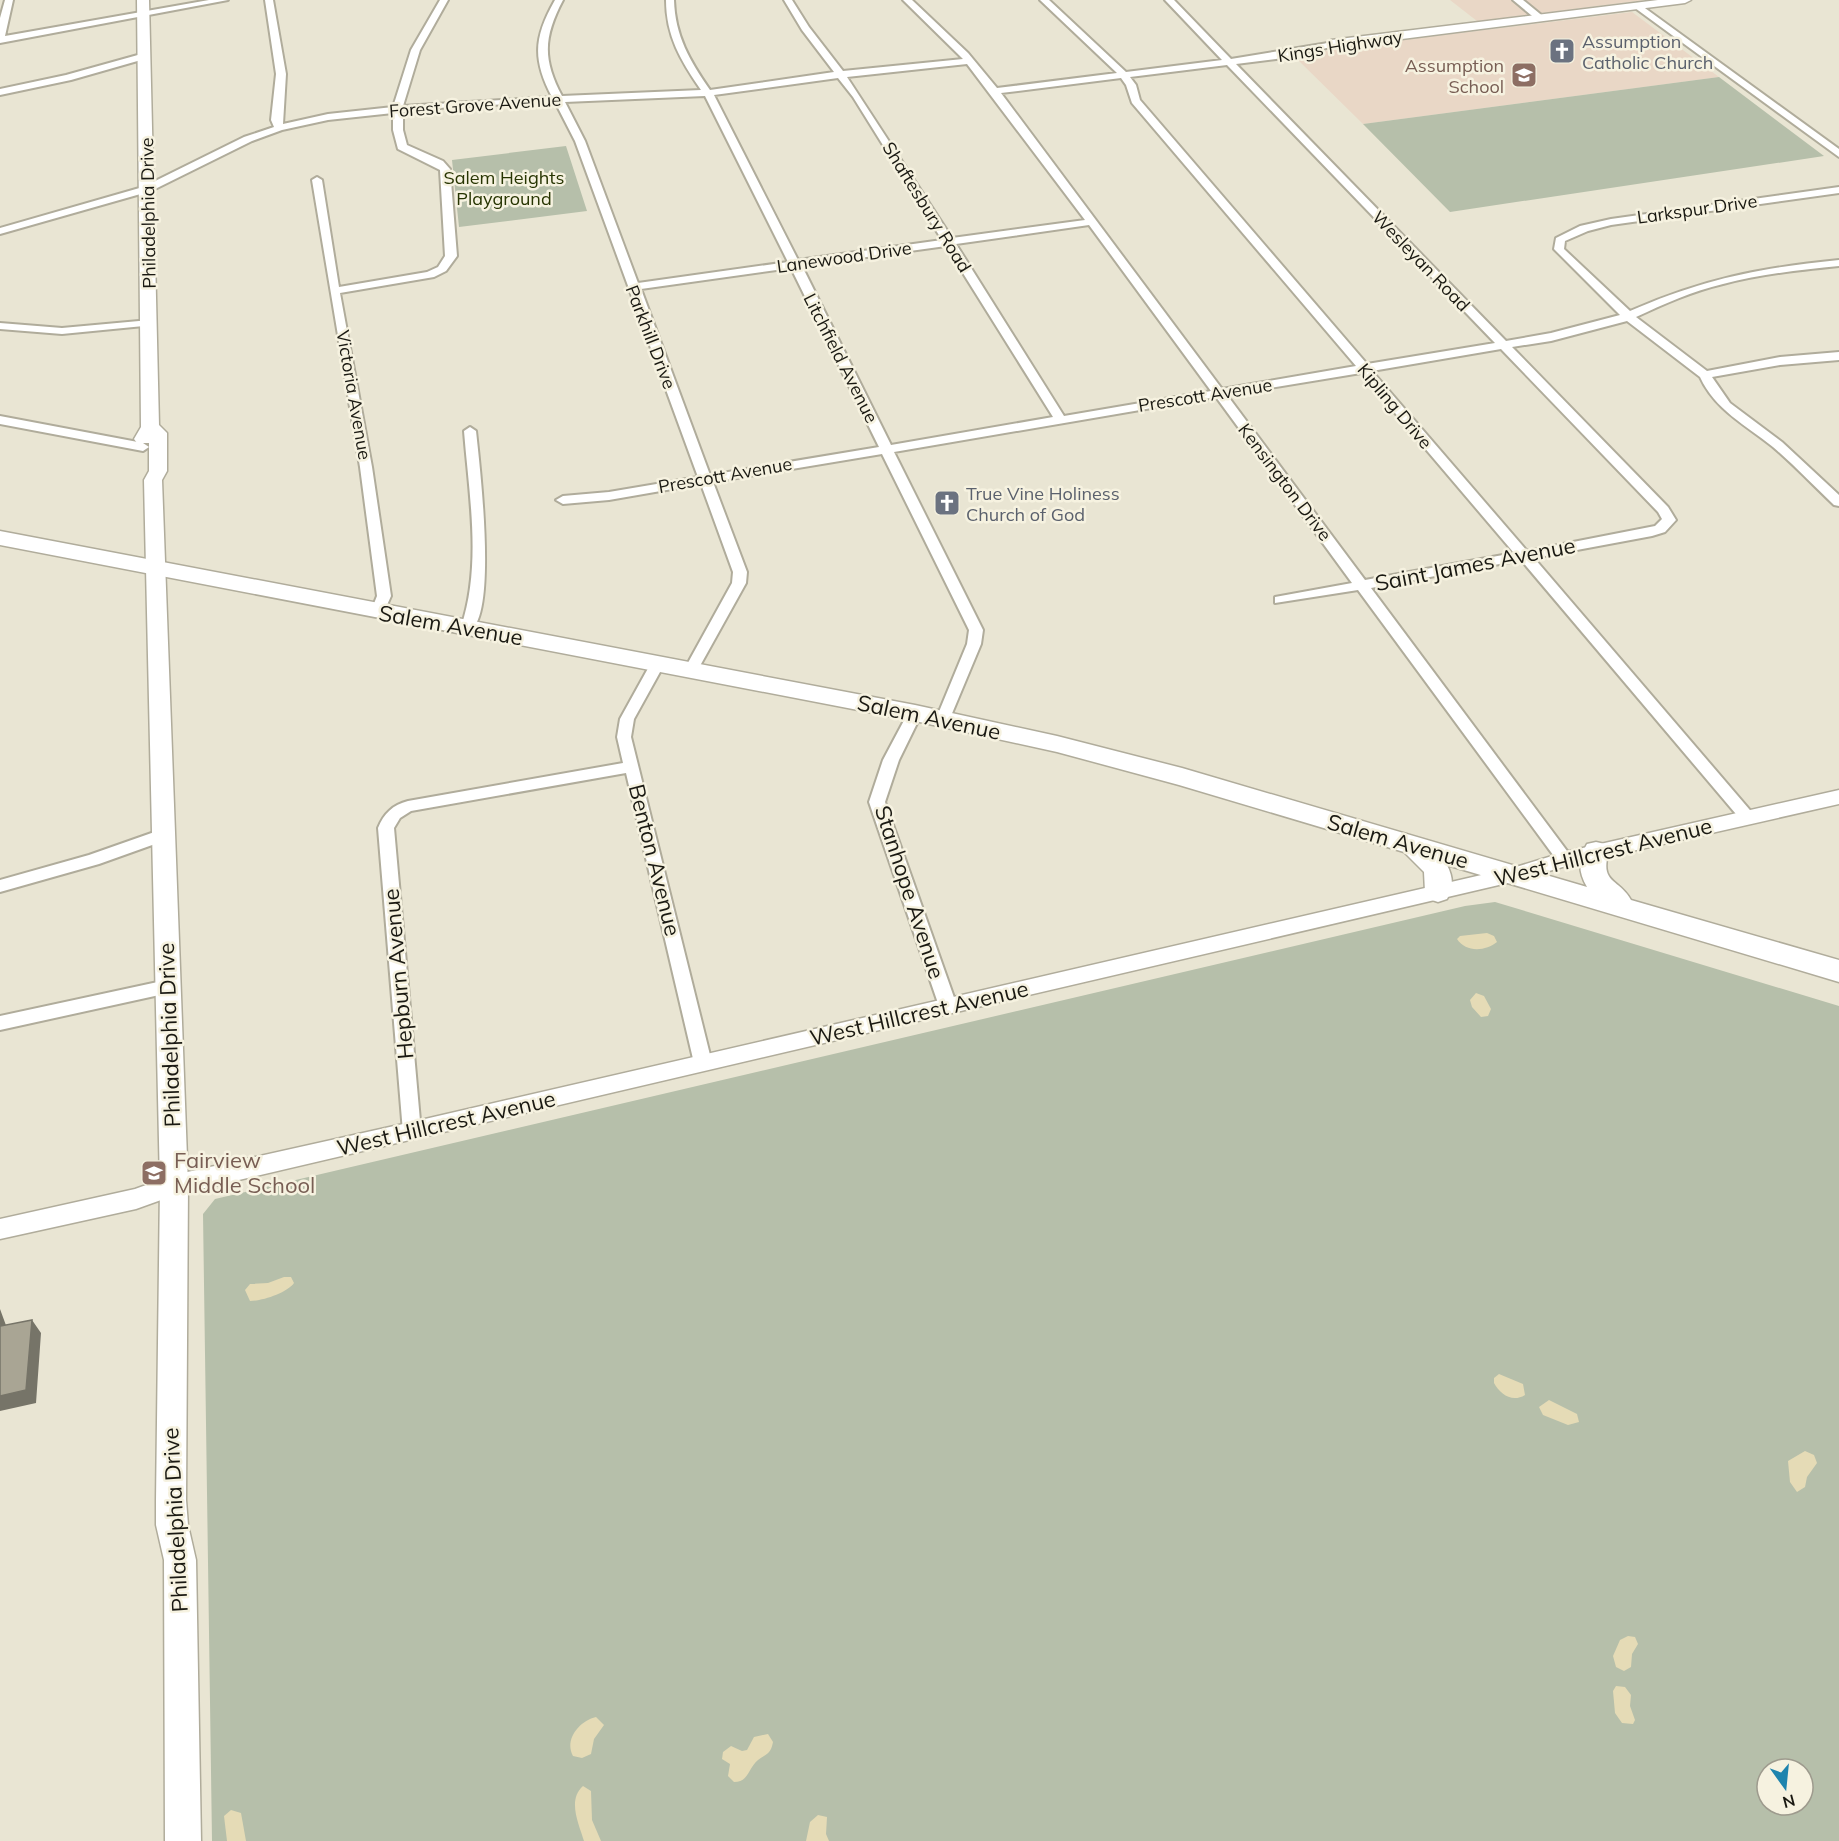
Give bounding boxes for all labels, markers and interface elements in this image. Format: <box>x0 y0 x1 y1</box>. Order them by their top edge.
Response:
street label: Kings Highway <box>1276 25 1404 67</box>
place label: Assumption Catholic Church <box>1582 30 1713 74</box>
church icon: Assumption Catholic Church <box>1547 36 1577 66</box>
place label: Assumption School <box>1405 54 1504 98</box>
school or university icon: Assumption School <box>1509 60 1539 90</box>
street label: Forest Grove Avenue <box>388 88 562 122</box>
street label: Philadelphia Drive <box>135 137 161 289</box>
street label: Shaftesbury Road <box>878 137 976 277</box>
park label: Salem Heights Playground <box>443 166 565 210</box>
street label: Larkspur Drive <box>1635 189 1759 229</box>
street label: Wesleyan Road <box>1367 206 1475 316</box>
street label: Lanewood Drive <box>775 236 913 278</box>
street label: Parkhill Drive <box>621 282 681 392</box>
street label: Litchfield Avenue <box>798 289 884 427</box>
street label: Victoria Avenue <box>331 328 377 462</box>
street label: Kipling Drive <box>1353 359 1437 453</box>
street label: Prescott Avenue <box>1136 373 1274 417</box>
street label: Kensington Drive <box>1233 419 1337 545</box>
street label: Prescott Avenue <box>656 452 794 498</box>
place label: True Vine Holiness Church of God <box>966 482 1120 526</box>
church icon: True Vine Holiness Church of God <box>932 488 962 518</box>
street label: Saint James Avenue <box>1372 531 1578 597</box>
street label: Salem Avenue <box>377 599 525 651</box>
street label: Salem Avenue <box>855 688 1003 746</box>
street label: Benton Avenue <box>623 781 687 939</box>
street label: Stanhope Avenue <box>869 802 951 982</box>
street label: Salem Avenue <box>1324 807 1472 875</box>
street label: West Hillcrest Avenue <box>1491 811 1715 893</box>
street label: Hepburn Avenue <box>377 888 419 1060</box>
street label: Philadelphia Drive <box>152 942 186 1128</box>
street label: West Hillcrest Avenue <box>807 974 1031 1052</box>
street label: West Hillcrest Avenue <box>334 1084 558 1162</box>
place label: Fairview Middle School <box>174 1146 315 1199</box>
school or university icon: Fairview Middle School <box>139 1158 169 1188</box>
street label: Philadelphia Drive <box>156 1427 194 1613</box>
north arrow <box>1755 1757 1815 1817</box>
text: N <box>1780 1790 1797 1813</box>

